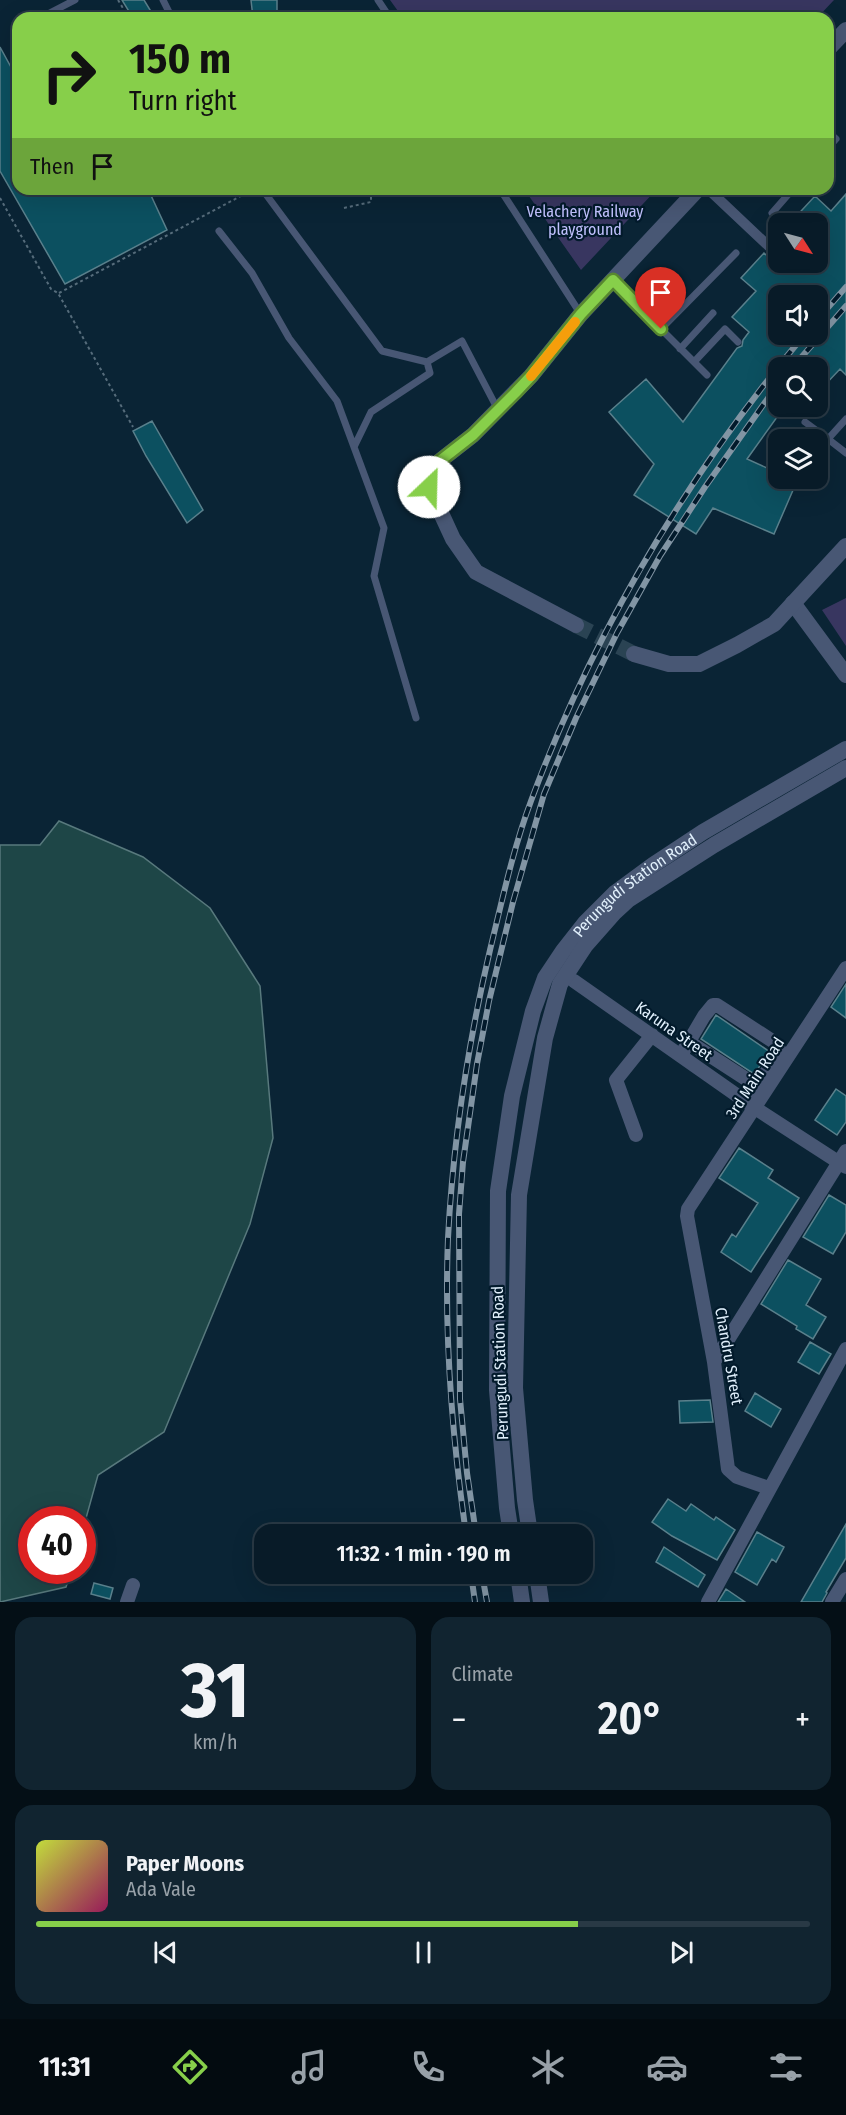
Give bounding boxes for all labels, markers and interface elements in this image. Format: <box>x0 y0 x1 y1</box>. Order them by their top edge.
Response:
text: 150 m <box>129 34 231 84</box>
icon: right <box>30 36 108 114</box>
text: Turn right <box>129 85 237 117</box>
icon: arrive <box>86 150 119 183</box>
text: Then <box>30 153 74 180</box>
park label: Velachery Railway playground <box>527 202 644 239</box>
north arrow <box>768 213 828 273</box>
map controls <box>768 213 828 489</box>
pin <box>635 267 686 329</box>
icon: arrive <box>644 276 677 309</box>
button: sound <box>768 285 828 345</box>
button: search <box>768 357 828 417</box>
button: layers <box>768 429 828 489</box>
position arrow <box>397 455 461 519</box>
street label: Perungudi Station Road <box>568 829 700 940</box>
street label: Karuna Street <box>632 998 717 1065</box>
street label: 3rd Main Road <box>722 1034 788 1122</box>
street label: Perungudi Station Road <box>488 1286 512 1440</box>
street label: Chandru Street <box>711 1306 747 1407</box>
speed limit sign: 40 <box>18 1506 96 1584</box>
text: 11:32 · 1 min · 190 m <box>336 1540 511 1567</box>
text: 31 <box>181 1644 249 1738</box>
text: Climate <box>452 1662 513 1686</box>
text: 20° <box>598 1692 664 1746</box>
text: − <box>452 1700 466 1740</box>
text: + <box>795 1700 810 1740</box>
text: km/h <box>193 1730 238 1754</box>
text: Paper Moons <box>126 1850 244 1877</box>
text: Ada Vale <box>126 1877 196 1901</box>
icon: previous <box>149 1936 182 1969</box>
icon: pause <box>407 1936 440 1969</box>
icon: next <box>665 1936 698 1969</box>
icon: directions <box>169 2046 211 2088</box>
icon: music <box>288 2046 330 2088</box>
icon: phone <box>407 2046 449 2088</box>
icon: climate <box>527 2046 569 2088</box>
icon: car <box>646 2046 688 2088</box>
icon: filters <box>765 2046 807 2088</box>
text: 11:31 <box>39 2051 91 2083</box>

